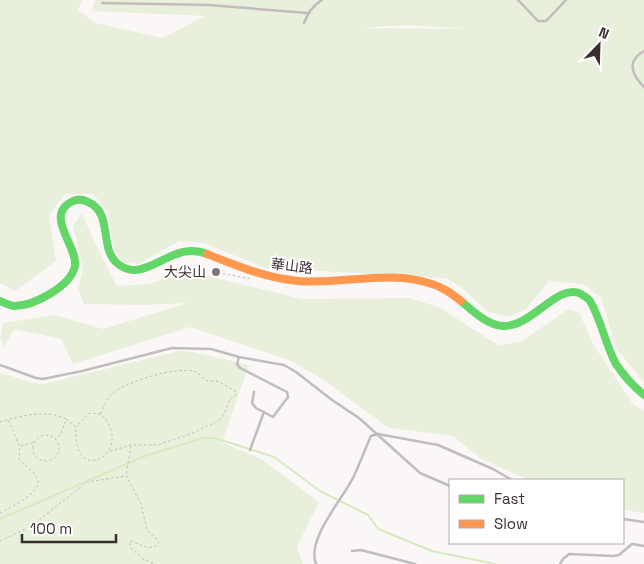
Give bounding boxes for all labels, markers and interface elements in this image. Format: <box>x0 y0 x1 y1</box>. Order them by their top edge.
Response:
north arrow <box>574 20 624 70</box>
text: N <box>596 23 612 43</box>
street label: 華山路 <box>270 255 314 277</box>
place label: 大尖山 <box>164 263 206 281</box>
marker: 大尖山 <box>210 266 222 278</box>
legend <box>449 479 624 544</box>
text: Fast <box>494 489 525 508</box>
scale bar <box>22 512 116 544</box>
text: Slow <box>494 514 528 533</box>
text: 100 m <box>30 519 72 538</box>

